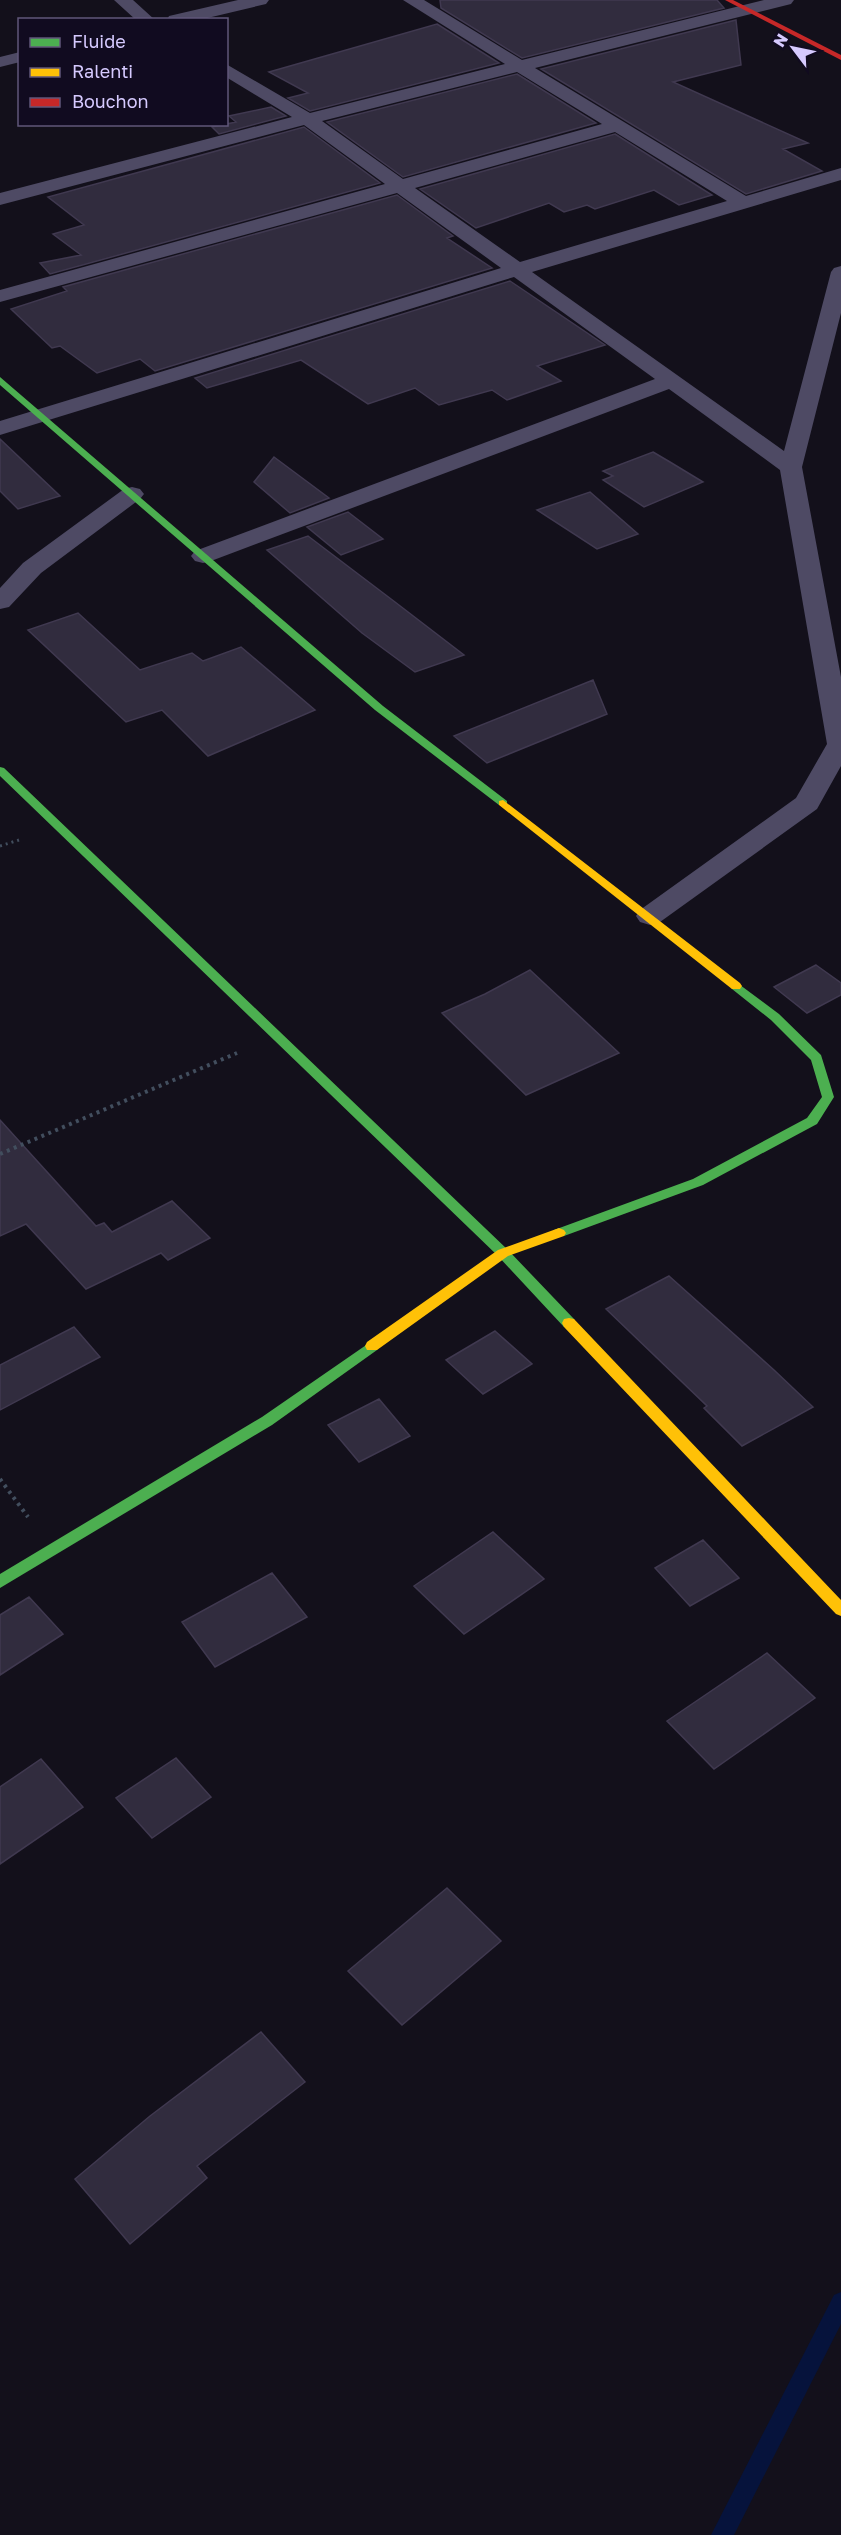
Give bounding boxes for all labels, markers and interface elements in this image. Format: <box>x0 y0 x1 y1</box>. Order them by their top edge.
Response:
legend <box>18 18 228 126</box>
north arrow <box>763 18 823 78</box>
text: Fluide <box>72 30 126 52</box>
text: N <box>769 30 792 51</box>
text: Ralenti <box>72 60 133 82</box>
text: Bouchon <box>72 90 149 112</box>

